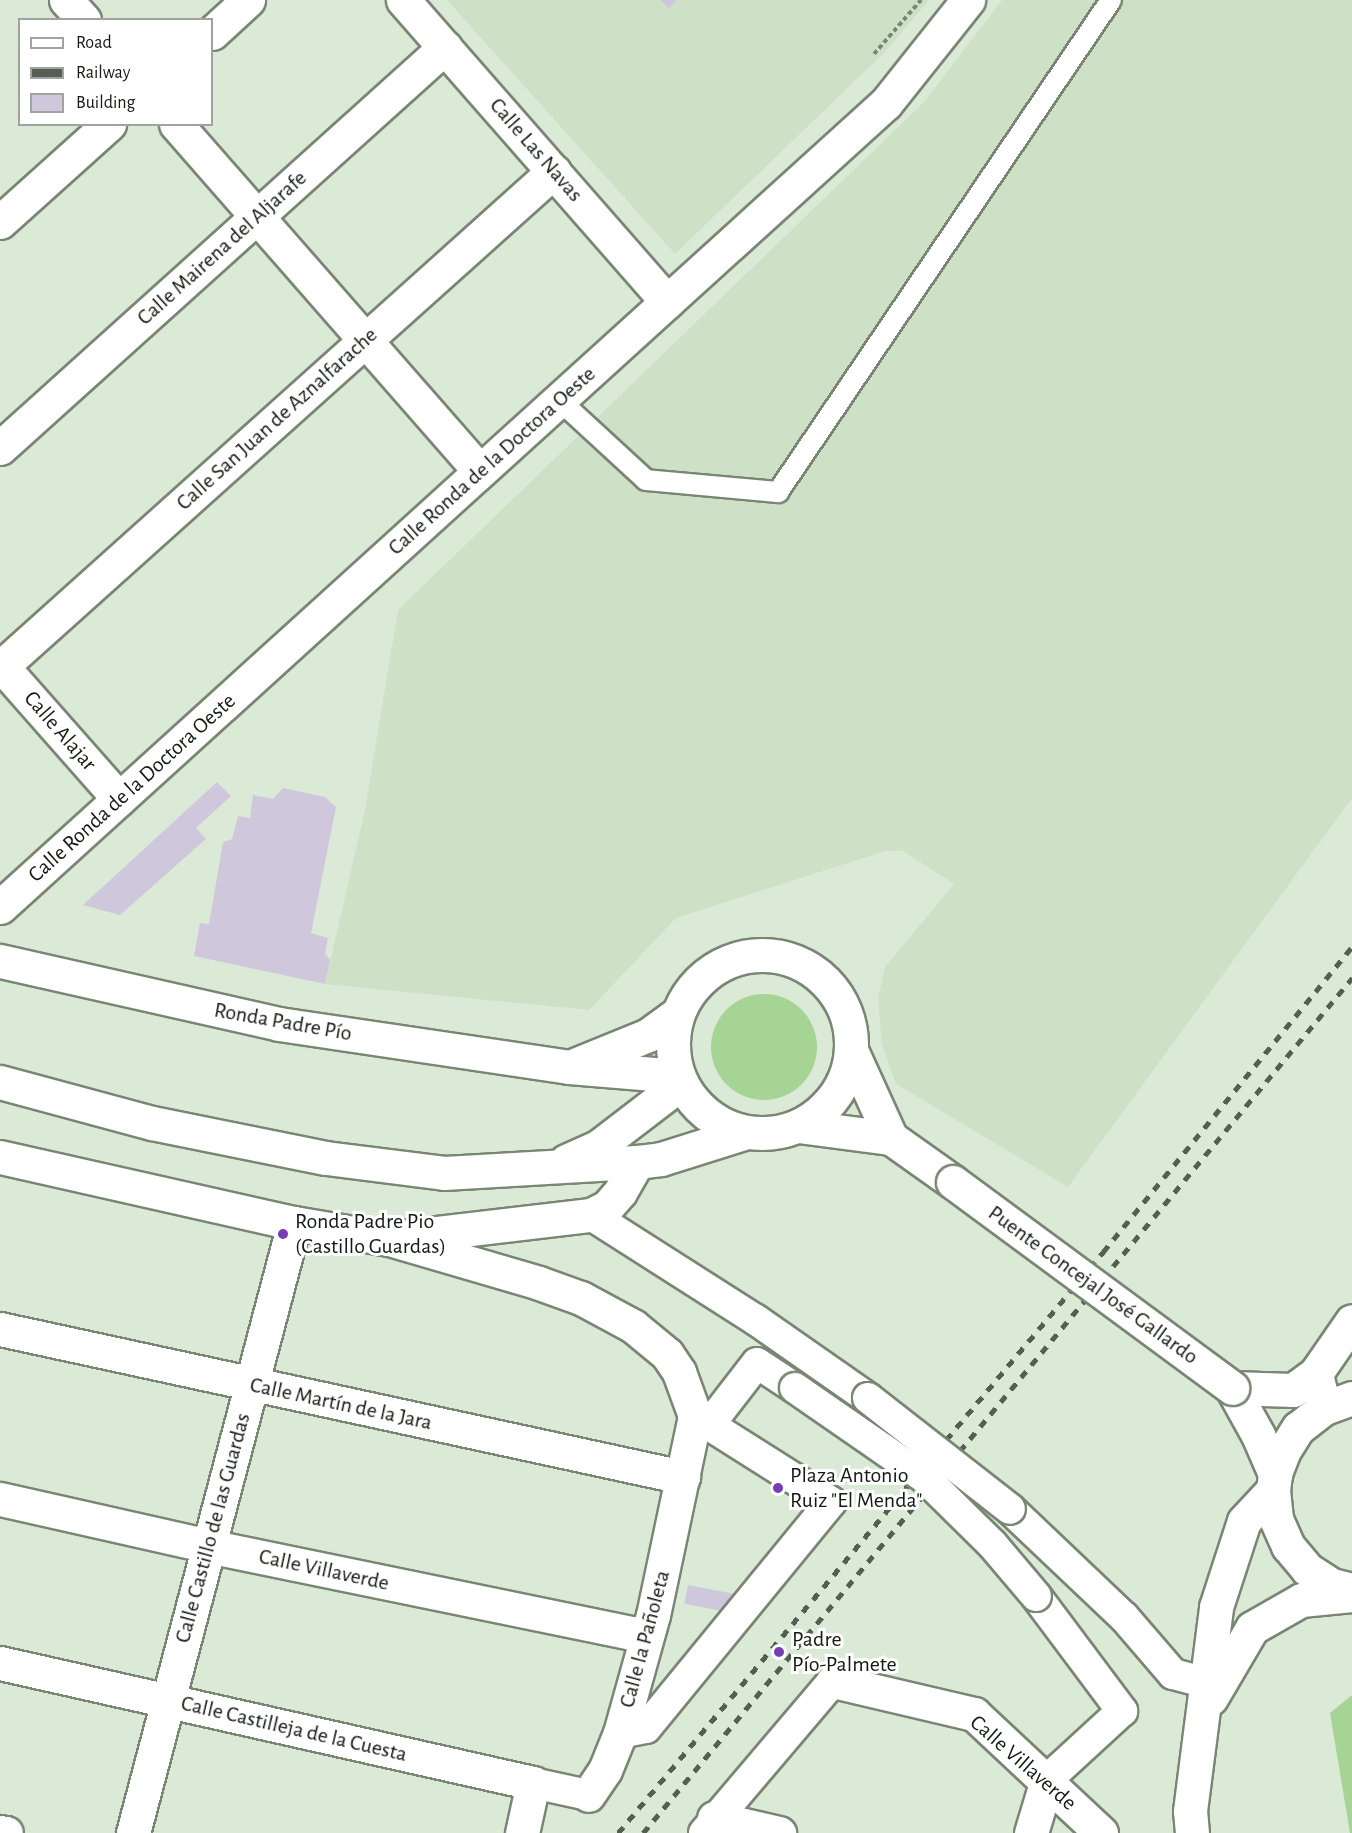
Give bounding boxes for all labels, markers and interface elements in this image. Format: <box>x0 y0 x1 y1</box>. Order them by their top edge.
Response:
legend <box>18 18 213 126</box>
text: Road <box>76 34 112 52</box>
text: Railway <box>76 64 130 82</box>
street label: Calle Las Navas <box>484 93 588 207</box>
text: Building <box>76 94 135 112</box>
street label: Calle Mairena del Aljarafe <box>132 165 312 331</box>
street label: Calle San Juan de Aznalfarache <box>171 322 383 516</box>
street label: Calle Ronda de la Doctora Oeste <box>383 361 601 561</box>
street label: Calle Alajar <box>18 686 102 776</box>
street label: Calle Ronda de la Doctora Oeste <box>23 688 241 888</box>
street label: Ronda Padre Pío <box>212 997 354 1047</box>
street label: Puente Concejal José Gallardo <box>983 1200 1203 1370</box>
place label: Ronda Padre Pio (Castillo Guardas) <box>295 1208 446 1260</box>
marker: Ronda Padre Pio (Castillo Guardas) <box>276 1227 290 1241</box>
street label: Calle Martín de la Jara <box>248 1372 434 1436</box>
street label: Calle Castillo de las Guardas <box>170 1410 256 1646</box>
place label: Plaza Antonio Ruiz "El Menda" <box>790 1462 922 1514</box>
marker: Plaza Antonio Ruiz "El Menda" <box>771 1481 785 1495</box>
street label: Calle Villaverde <box>256 1543 392 1597</box>
street label: Calle la Pañoleta <box>614 1567 676 1711</box>
place label: Padre Pío-Palmete <box>792 1626 897 1678</box>
marker: Padre Pío-Palmete <box>770 1643 788 1661</box>
street label: Calle Castilleja de la Cuesta <box>178 1690 410 1768</box>
street label: Calle Villaverde <box>964 1710 1082 1816</box>

